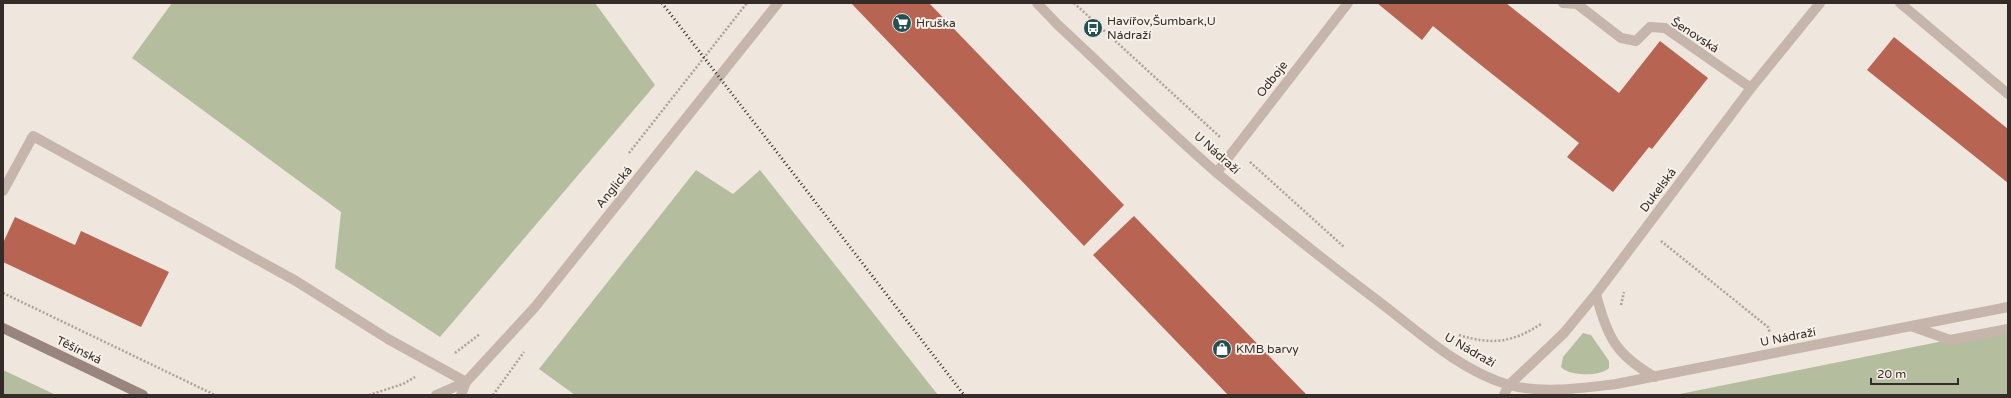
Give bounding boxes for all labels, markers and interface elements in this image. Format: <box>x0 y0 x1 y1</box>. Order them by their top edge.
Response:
supermarket icon: Hruška <box>891 12 913 34</box>
place label: Havířov,Šumbark,U Nádraží <box>1107 14 1216 42</box>
street label: Šenovská <box>1669 14 1721 56</box>
place label: Hruška <box>916 16 956 30</box>
bus stop icon: Havířov,Šumbark,U Nádraží <box>1082 17 1104 39</box>
street label: Odboje <box>1254 58 1291 100</box>
street label: U Nádraží <box>1191 129 1243 177</box>
street label: Anglická <box>593 163 635 211</box>
street label: Dukelská <box>1637 165 1679 215</box>
street label: U Nádraží <box>1759 325 1817 349</box>
street label: U Nádraží <box>1442 330 1498 370</box>
street label: Těšínská <box>54 333 104 367</box>
shop icon: KMB barvy <box>1211 338 1233 360</box>
place label: KMB barvy <box>1236 342 1299 356</box>
scale bar <box>1871 360 1958 386</box>
text: 20 m <box>1877 367 1906 381</box>

